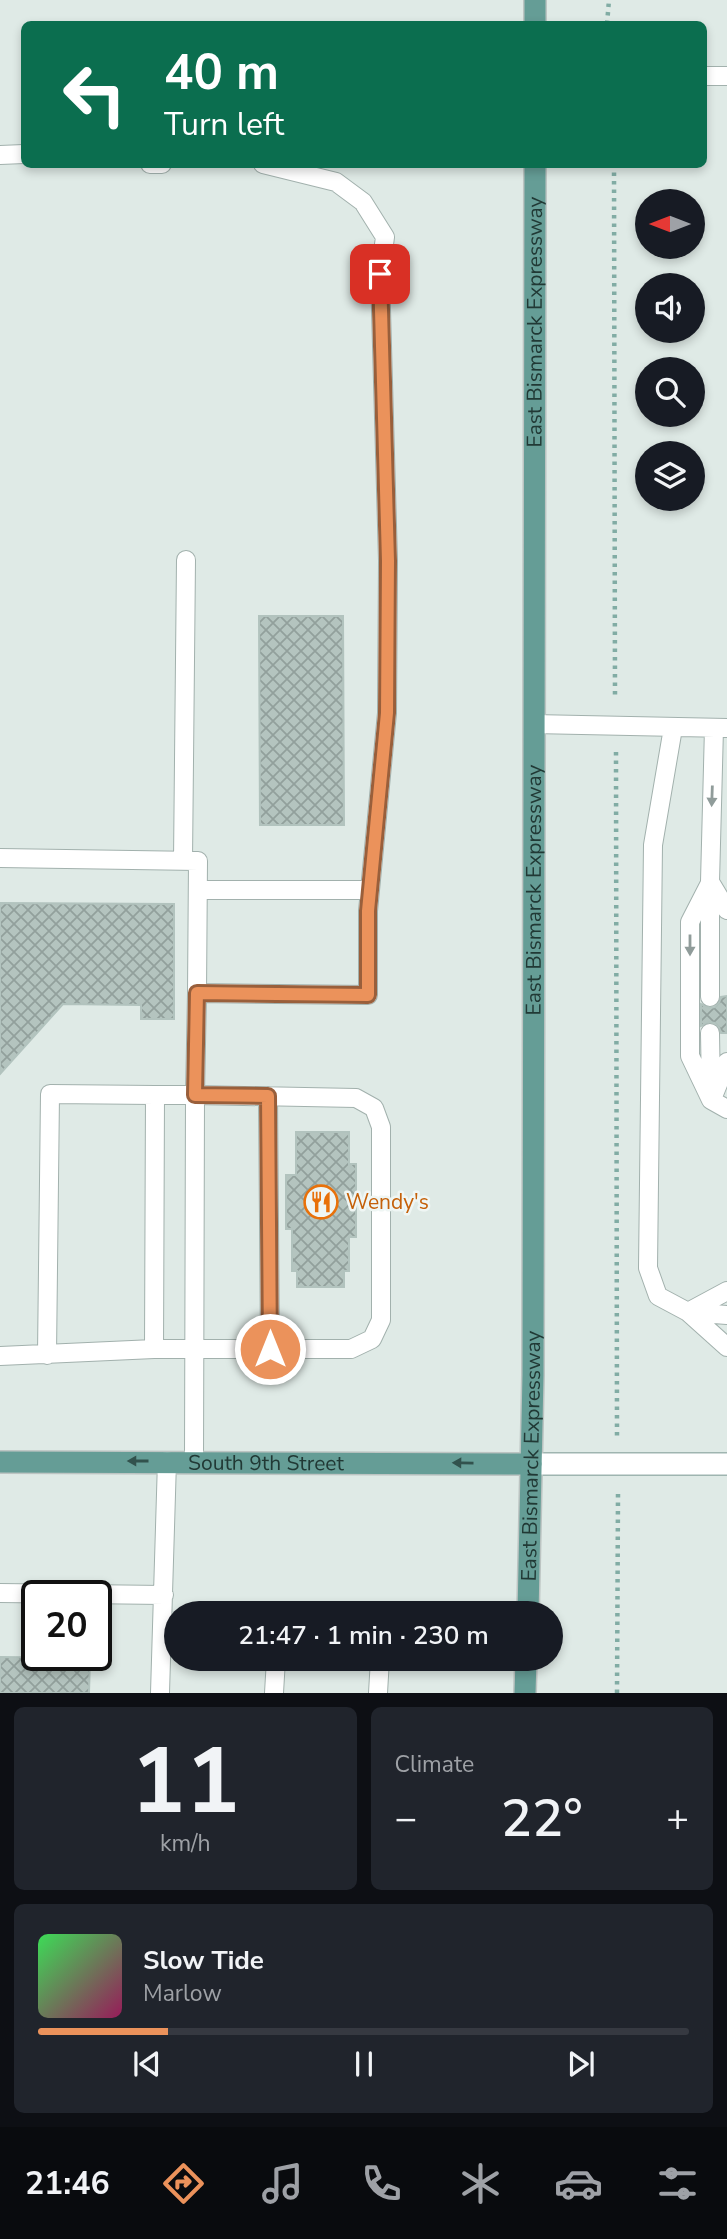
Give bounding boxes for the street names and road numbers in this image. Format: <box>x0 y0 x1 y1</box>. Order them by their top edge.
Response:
street label: East Bismarck Expressway <box>521 196 549 447</box>
street label: East Bismarck Expressway <box>520 764 548 1015</box>
street label: East Bismarck Expressway <box>515 1330 547 1582</box>
street label: South 9th Street <box>188 1449 345 1477</box>

